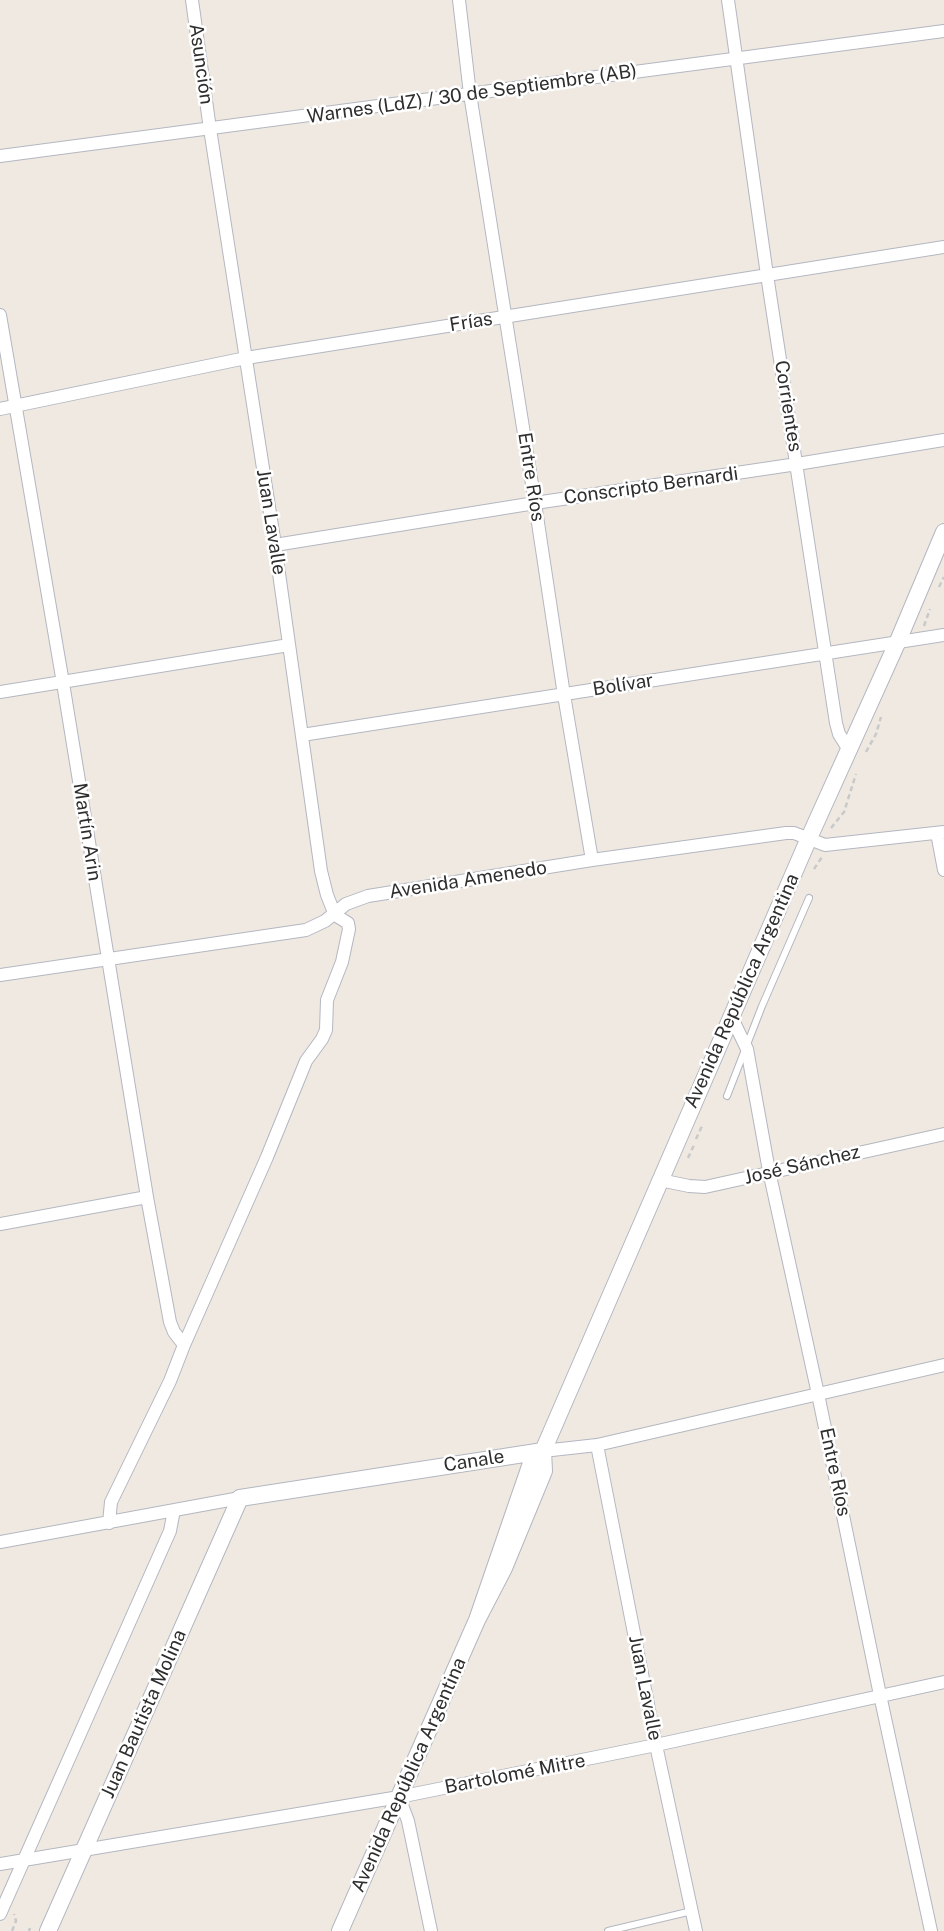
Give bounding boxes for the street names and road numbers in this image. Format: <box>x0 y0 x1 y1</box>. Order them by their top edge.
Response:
street label: Asunción <box>184 22 218 106</box>
street label: Warnes (LdZ) / 30 de Septiembre (AB) <box>306 60 638 128</box>
street label: Frías <box>448 307 494 337</box>
street label: Corrientes <box>770 359 806 453</box>
street label: Entre Ríos <box>513 431 549 523</box>
street label: Conscripto Bernardi <box>562 462 740 510</box>
street label: Juan Lavalle <box>251 468 291 576</box>
street label: Bolívar <box>591 669 655 701</box>
street label: Martín Arin <box>68 781 106 883</box>
street label: Avenida Amenedo <box>388 856 548 904</box>
street label: Avenida República Argentina <box>680 870 804 1112</box>
street label: José Sánchez <box>742 1141 862 1189</box>
street label: Entre Ríos <box>815 1426 855 1518</box>
street label: Canale <box>442 1445 506 1477</box>
street label: Juan Bautista Molina <box>97 1626 191 1802</box>
street label: Juan Lavalle <box>624 1633 666 1743</box>
street label: Avenida República Argentina <box>347 1654 471 1896</box>
street label: Bartolomé Mitre <box>443 1749 587 1799</box>

